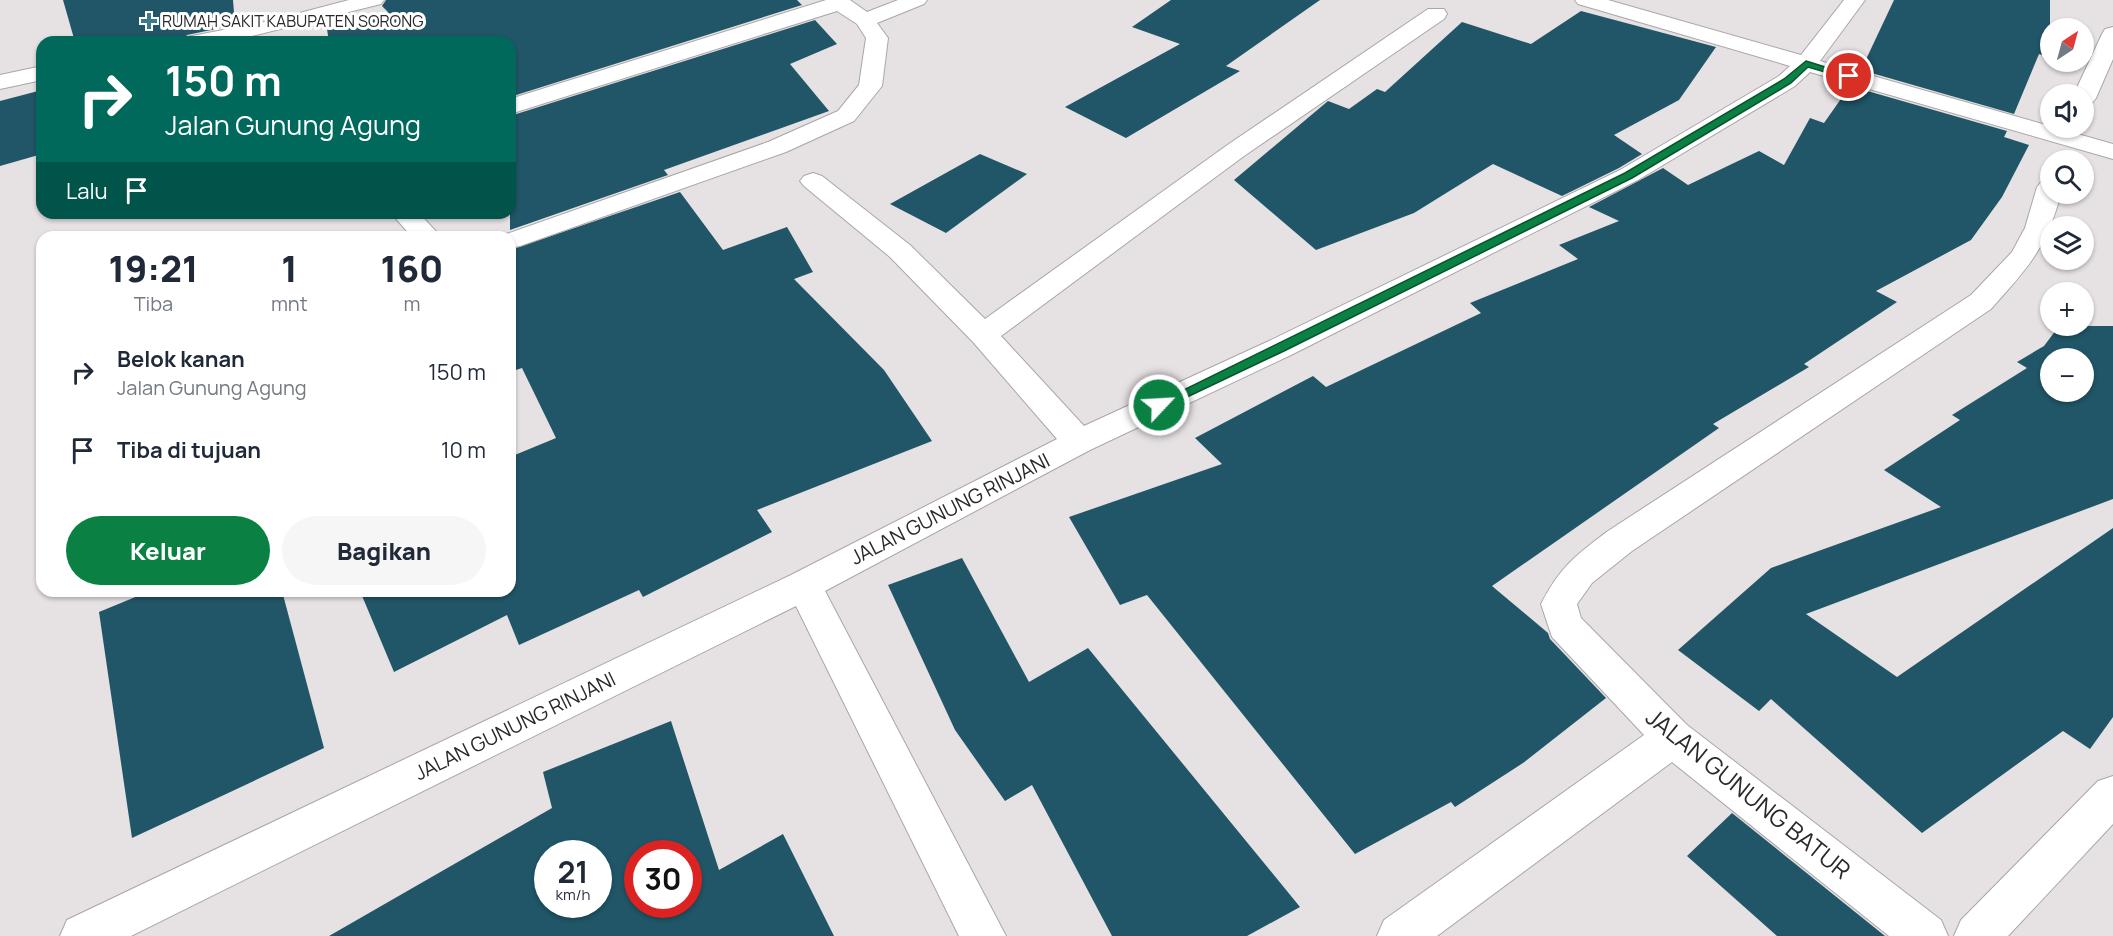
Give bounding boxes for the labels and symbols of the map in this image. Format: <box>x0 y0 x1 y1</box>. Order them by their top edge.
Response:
place label: RUMAH SAKIT KABUPATEN SORONG <box>162 10 423 32</box>
marker: RUMAH SAKIT KABUPATEN SORONG <box>140 12 158 30</box>
north arrow <box>2040 18 2094 72</box>
pin <box>1823 50 1874 101</box>
position arrow <box>1127 373 1191 437</box>
street label: JALAN GUNUNG RINJANI <box>845 446 1054 571</box>
street label: JALAN GUNUNG RINJANI <box>410 665 620 786</box>
street label: JALAN GUNUNG BATUR <box>1640 700 1858 886</box>
speed limit sign: 30 <box>624 840 702 918</box>

